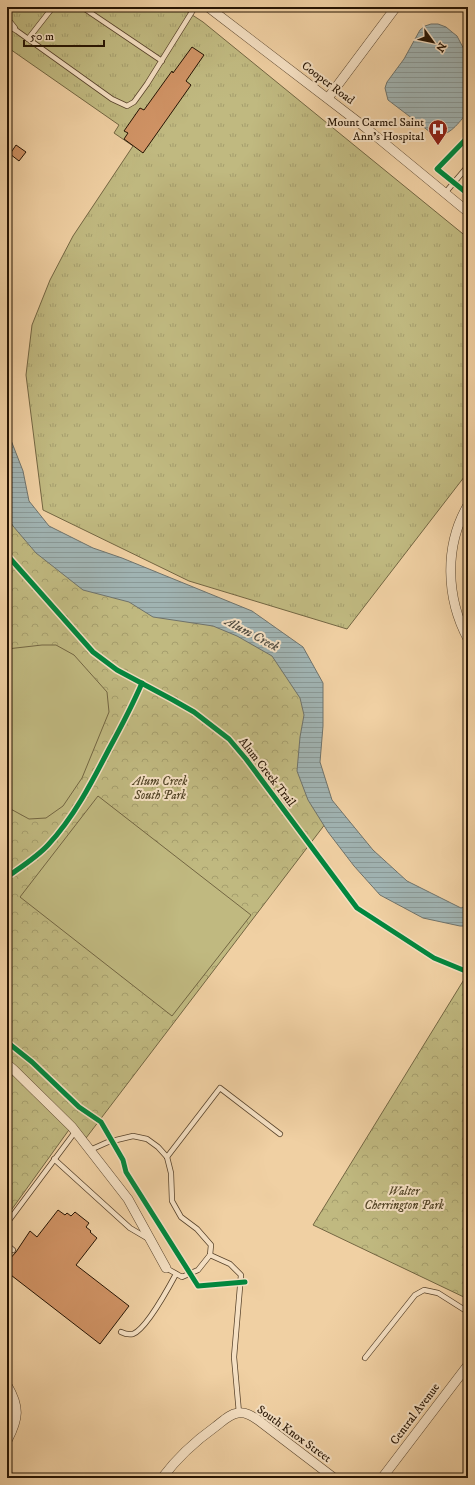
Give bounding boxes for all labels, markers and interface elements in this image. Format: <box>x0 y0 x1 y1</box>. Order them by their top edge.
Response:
scale bar <box>24 22 104 48</box>
north arrow <box>413 22 453 62</box>
text: 50 m <box>30 29 54 44</box>
text: N <box>432 39 449 55</box>
street label: Cooper Road <box>299 58 357 108</box>
place label: Mount Carmel Saint Ann's Hospital <box>327 115 424 144</box>
hospital icon: Mount Carmel Saint Ann's Hospital <box>427 118 449 146</box>
water label: Alum Creek <box>220 612 282 655</box>
street label: Alum Creek Trail <box>235 734 299 810</box>
park label: Alum Creek South Park <box>131 774 187 803</box>
park label: Walter Cherrington Park <box>364 1184 444 1213</box>
street label: Central Avenue <box>387 1380 443 1448</box>
street label: South Knox Street <box>254 1402 334 1466</box>

